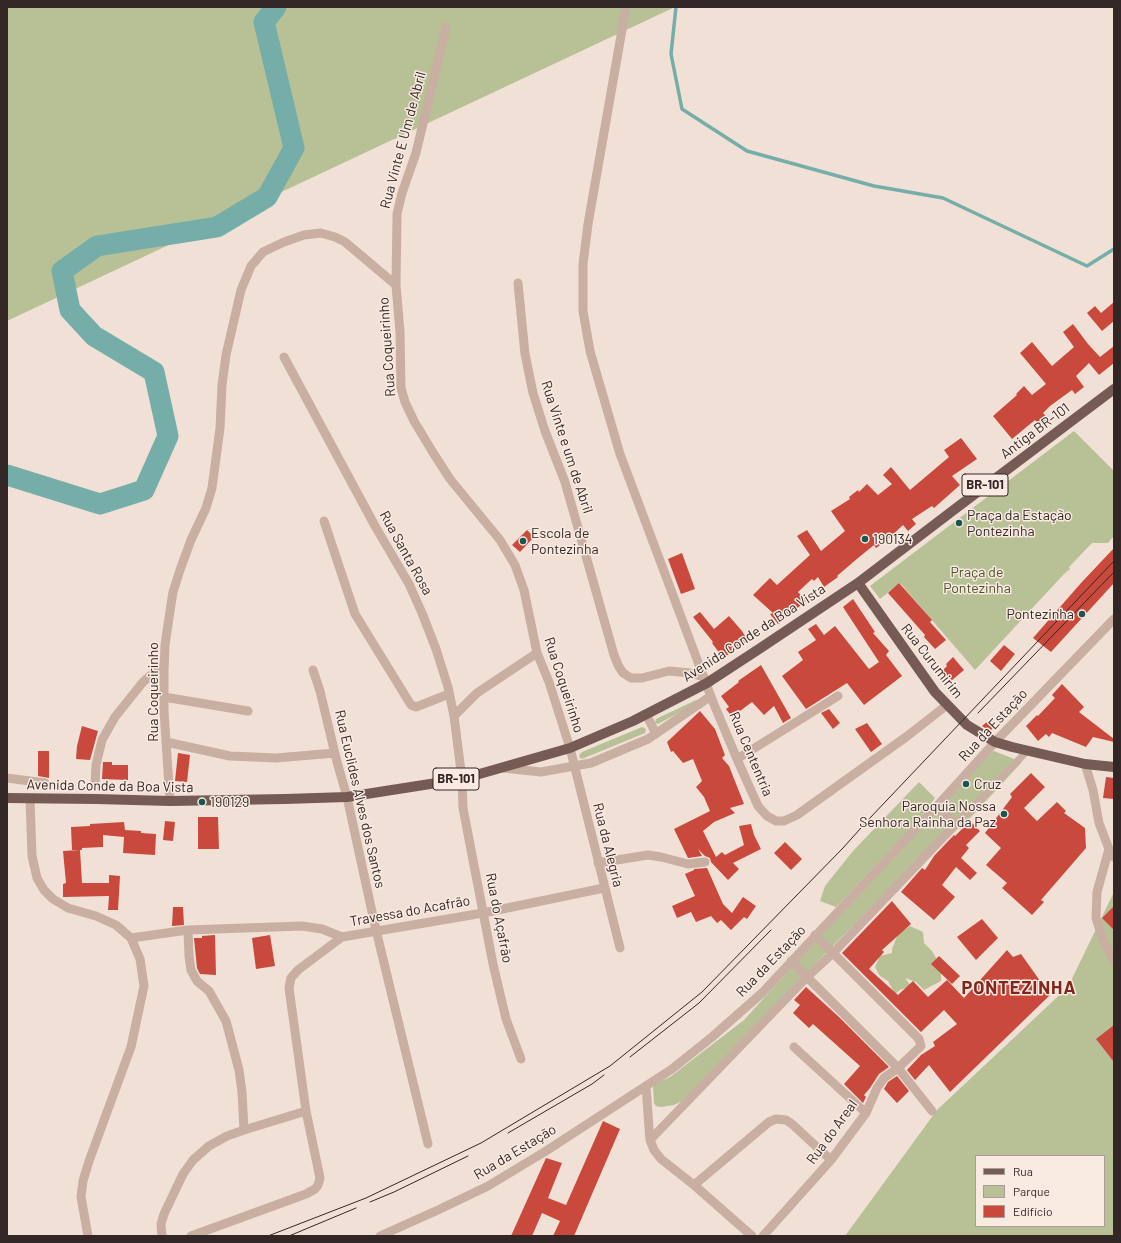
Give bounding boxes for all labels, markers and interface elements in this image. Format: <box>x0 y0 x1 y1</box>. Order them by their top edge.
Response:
street label: Rua Vinte E Um de Abril <box>377 70 429 210</box>
street label: Rua Coqueirinho <box>375 297 399 397</box>
street label: Rua Vinte e um de Abril <box>538 378 596 516</box>
street label: Antiga BR-101 <box>997 400 1073 462</box>
road number: BR-101 <box>962 474 1008 496</box>
place label: Praça da Estação Pontezinha <box>967 507 1072 540</box>
street label: Rua Santa Rosa <box>376 508 436 598</box>
marker: Praça da Estação Pontezinha <box>954 518 964 528</box>
place label: Escola de Pontezinha <box>531 525 599 558</box>
place label: 190134 <box>873 531 913 547</box>
marker: 190134 <box>860 534 870 544</box>
marker: Escola de Pontezinha <box>518 536 528 546</box>
park label: Praça de Pontezinha <box>943 564 1011 596</box>
street label: Avenida Conde da Boa Vista <box>679 581 829 685</box>
place label: Pontezinha <box>1006 606 1074 622</box>
marker: Pontezinha <box>1077 609 1087 619</box>
street label: Rua Curumirim <box>898 620 966 702</box>
street label: Rua Coqueirinho <box>541 635 587 735</box>
street label: Rua Coqueirinho <box>145 642 161 742</box>
street label: Rua da Estação <box>955 685 1031 765</box>
street label: Rua Euclides Alves dos Santos <box>331 708 389 890</box>
street label: Rua Cententria <box>726 709 776 799</box>
road number: BR-101 <box>433 768 479 790</box>
street label: Avenida Conde da Boa Vista <box>26 776 194 796</box>
place label: Cruz <box>974 776 1001 792</box>
marker: Cruz <box>961 779 971 789</box>
place label: 190129 <box>210 794 249 810</box>
marker: 190129 <box>197 797 207 807</box>
place label: Paroquia Nossa Senhora Rainha da Paz <box>859 798 996 830</box>
street label: Rua da Alegria <box>589 801 627 889</box>
marker: Paroquia Nossa Senhora Rainha da Paz <box>999 809 1009 819</box>
street label: Rua do Açafrão <box>482 871 516 965</box>
street label: Travessa do Acafrão <box>349 892 471 930</box>
street label: Rua da Estação <box>733 922 809 1000</box>
district label: PONTEZINHA <box>961 977 1077 999</box>
street label: Rua do Areal <box>803 1097 861 1167</box>
street label: Rua da Estação <box>471 1121 559 1183</box>
legend <box>975 1155 1105 1227</box>
text: Rua <box>1013 1164 1033 1178</box>
text: Parque <box>1013 1184 1050 1198</box>
text: Edifício <box>1013 1204 1053 1218</box>

